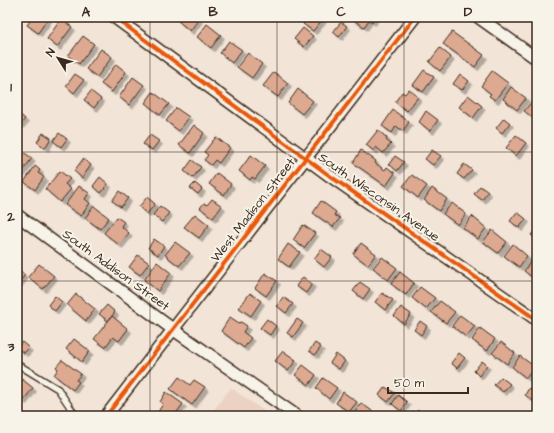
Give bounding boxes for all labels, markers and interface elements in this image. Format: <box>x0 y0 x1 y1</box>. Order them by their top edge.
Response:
text: A <box>82 3 91 21</box>
text: B <box>208 3 218 21</box>
text: C <box>336 3 346 21</box>
text: D <box>464 3 473 21</box>
north arrow <box>38 38 78 78</box>
text: N <box>42 45 59 60</box>
text: 1 <box>10 78 12 96</box>
street label: South Wisconsin Avenue <box>315 148 443 246</box>
street label: West Madison Street <box>207 153 300 266</box>
text: 2 <box>6 208 15 226</box>
street label: South Addison Street <box>59 225 174 315</box>
text: 3 <box>7 338 15 356</box>
scale bar <box>388 369 468 395</box>
text: 50 m <box>394 375 425 392</box>

